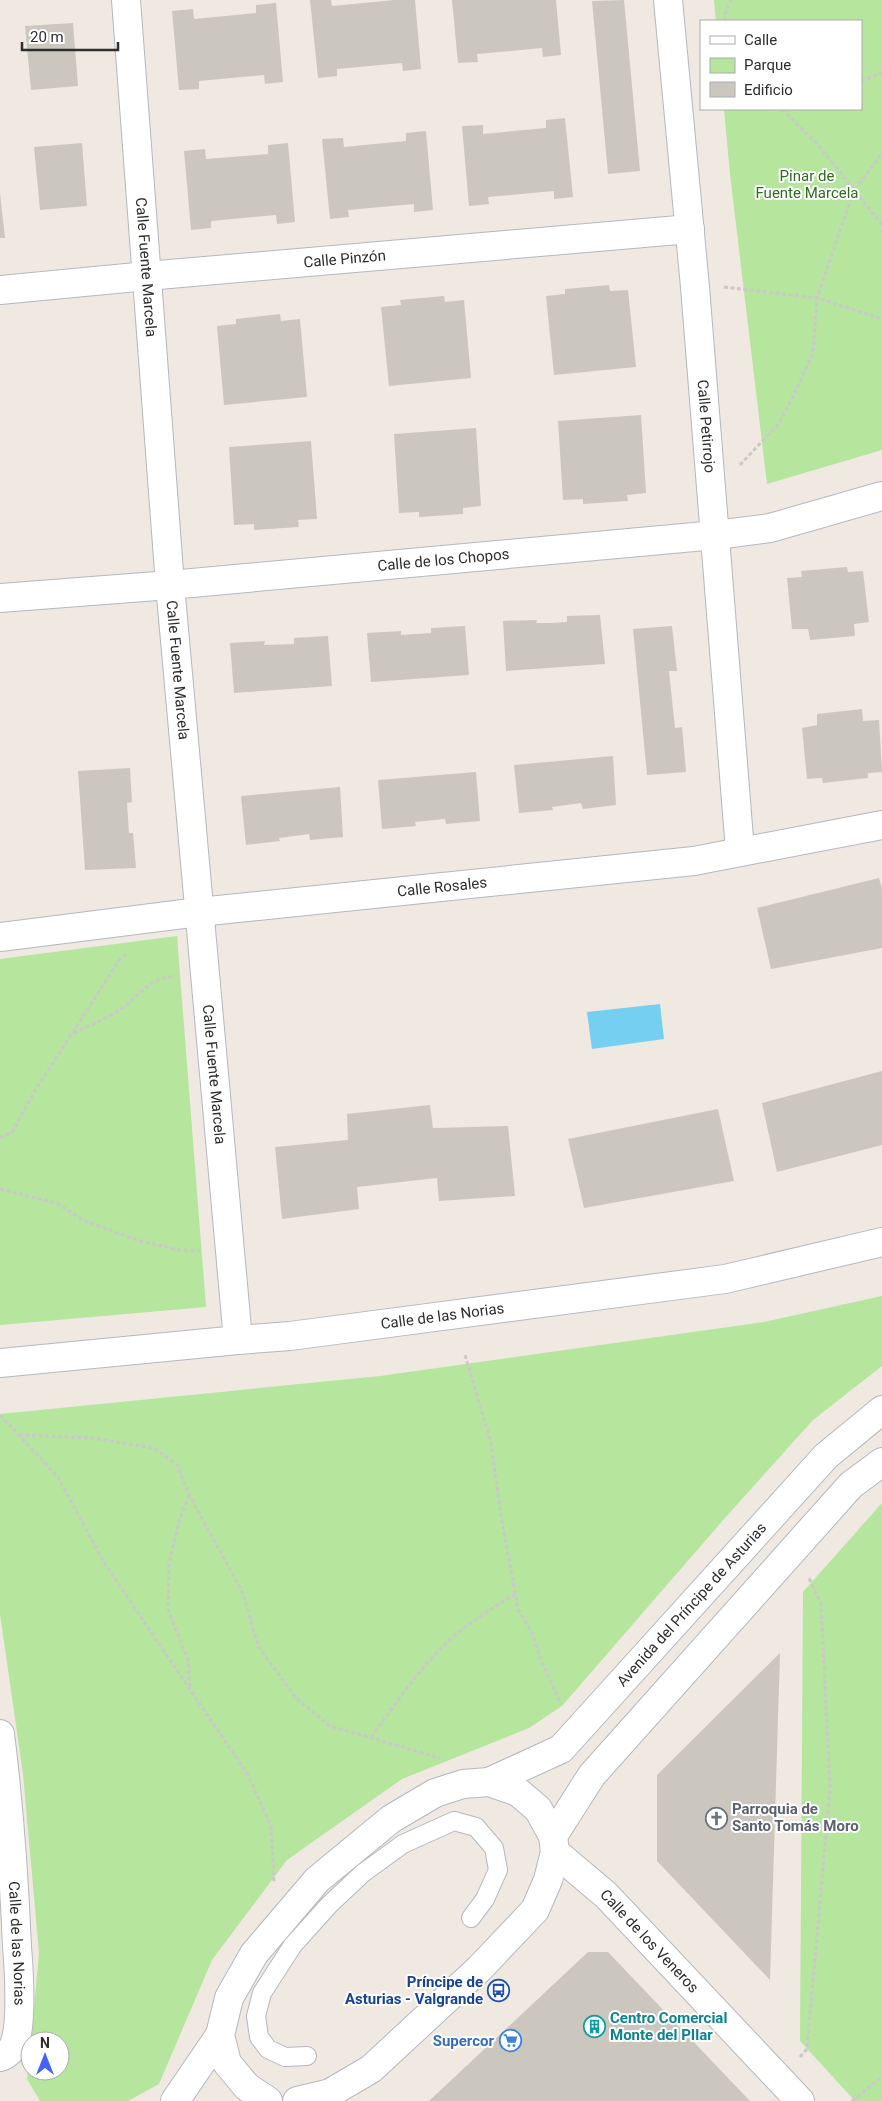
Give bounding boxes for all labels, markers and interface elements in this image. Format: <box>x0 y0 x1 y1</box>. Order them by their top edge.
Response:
scale bar <box>22 20 119 52</box>
legend <box>700 20 862 110</box>
text: 20 m <box>30 28 64 46</box>
text: Calle <box>744 31 777 49</box>
text: Parque <box>744 56 791 74</box>
text: Edificio <box>744 81 793 99</box>
park label: Pinar de Fuente Marcela <box>755 167 859 202</box>
street label: Calle Fuente Marcela <box>132 197 160 338</box>
street label: Calle Pinzón <box>303 246 386 271</box>
street label: Calle Petirrojo <box>693 379 719 474</box>
street label: Calle de los Chopos <box>377 545 510 575</box>
street label: Calle Fuente Marcela <box>162 599 193 741</box>
street label: Calle Rosales <box>396 873 488 901</box>
street label: Calle Fuente Marcela <box>199 1004 229 1145</box>
street label: Calle de las Norias <box>380 1299 505 1333</box>
street label: Avenida del Príncipe de Asturias <box>613 1519 770 1690</box>
place label: Parroquia de Santo Tomás Moro <box>732 1800 859 1835</box>
church icon: Parroquia de Santo Tomás Moro <box>704 1806 728 1830</box>
street label: Calle de las Norias <box>5 1881 28 2006</box>
street label: Calle de los Veneros <box>596 1886 702 1997</box>
place label: Príncipe de Asturias - Valgrande <box>345 1973 483 2008</box>
bus stop icon: Príncipe de Asturias - Valgrande <box>487 1979 511 2003</box>
place label: Centro Comercial Monte del PIlar <box>610 2009 727 2044</box>
building icon: Centro Comercial Monte del PIlar <box>582 2015 606 2039</box>
supermarket icon: Supercor <box>498 2029 522 2053</box>
north arrow <box>20 2031 70 2081</box>
place label: Supercor <box>433 2032 494 2050</box>
text: N <box>40 2035 50 2051</box>

